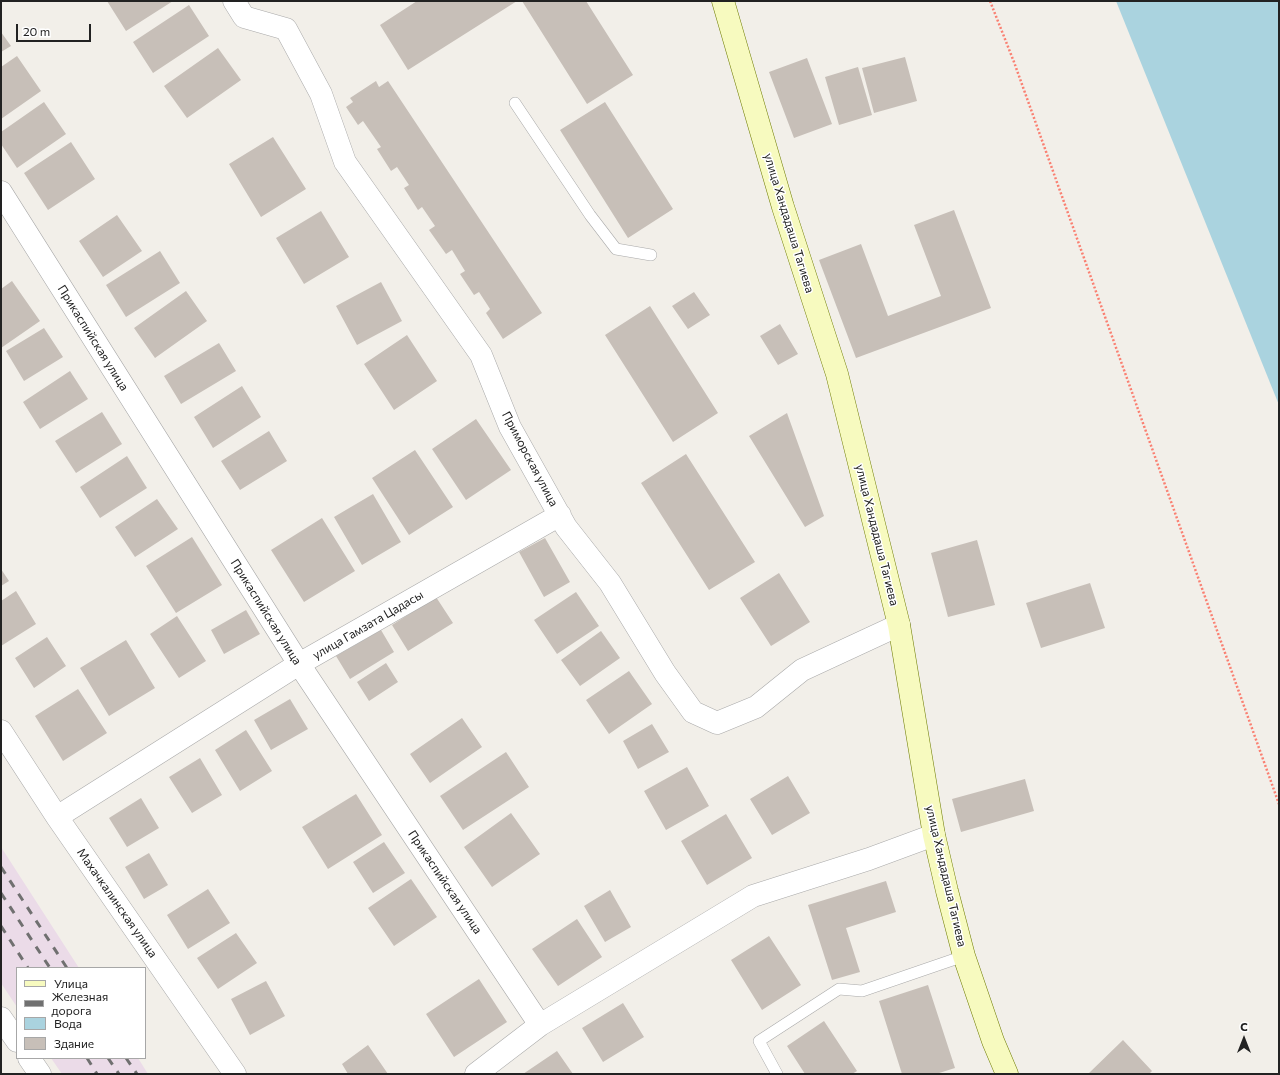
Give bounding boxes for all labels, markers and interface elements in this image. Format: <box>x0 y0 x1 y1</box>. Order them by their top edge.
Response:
scale bar <box>18 16 93 42</box>
text: 20 m <box>23 24 50 38</box>
street label: улица Хандадаша Тагиева <box>761 151 817 295</box>
street label: Прикаспийская улица <box>55 282 131 394</box>
street label: Приморская улица <box>499 409 561 509</box>
street label: улица Хандадаша Тагиева <box>852 463 902 607</box>
street label: Прикаспийская улица <box>228 556 304 668</box>
street label: улица Гамзата Цадасы <box>310 587 426 663</box>
street label: улица Хандадаша Тагиева <box>923 804 969 948</box>
street label: Прикаспийская улица <box>405 827 485 937</box>
street label: Махачкалинская улица <box>74 846 160 960</box>
legend <box>16 967 146 1059</box>
text: Улица <box>54 976 88 990</box>
text: Железная дорога <box>52 989 108 1017</box>
text: Вода <box>54 1016 82 1030</box>
north arrow <box>1224 1019 1264 1059</box>
text: С <box>1240 1020 1248 1033</box>
text: Здание <box>54 1036 94 1050</box>

